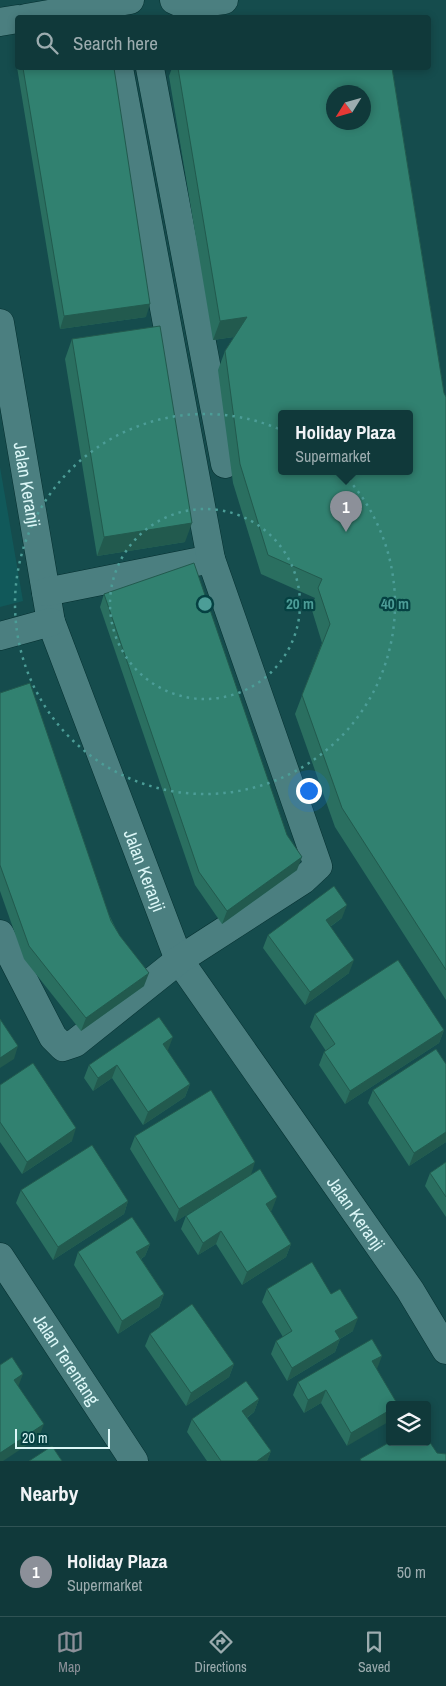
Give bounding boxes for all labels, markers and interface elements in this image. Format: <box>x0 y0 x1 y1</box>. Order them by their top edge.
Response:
search box <box>15 15 431 70</box>
icon: search <box>33 29 61 57</box>
text: Search here <box>73 30 158 56</box>
north arrow <box>326 85 371 130</box>
popup <box>278 410 413 475</box>
text: Holiday Plaza <box>295 419 396 445</box>
street label: Jalan Keranji <box>8 440 47 529</box>
text: Supermarket <box>295 445 370 467</box>
pin: 1 <box>330 491 362 532</box>
text: 20 m <box>286 593 314 614</box>
text: 40 m <box>381 593 409 614</box>
centre of rings <box>196 595 214 613</box>
your location <box>296 778 322 804</box>
street label: Jalan Keranji <box>118 826 172 915</box>
street label: Jalan Keranji <box>321 1171 391 1256</box>
street label: Jalan Terentang <box>28 1308 107 1410</box>
map controls <box>386 1401 431 1446</box>
button: layers <box>386 1401 431 1446</box>
scale bar <box>15 1426 110 1449</box>
text: 20 m <box>22 1429 48 1447</box>
text: Nearby <box>20 1479 78 1508</box>
text: Holiday Plaza <box>67 1548 167 1574</box>
text: 1 <box>32 1561 40 1583</box>
text: 50 m <box>397 1561 426 1583</box>
text: Supermarket <box>67 1574 142 1596</box>
tab: Map <box>56 1628 84 1676</box>
tab: Directions <box>195 1628 247 1676</box>
tab: Saved <box>358 1628 390 1676</box>

